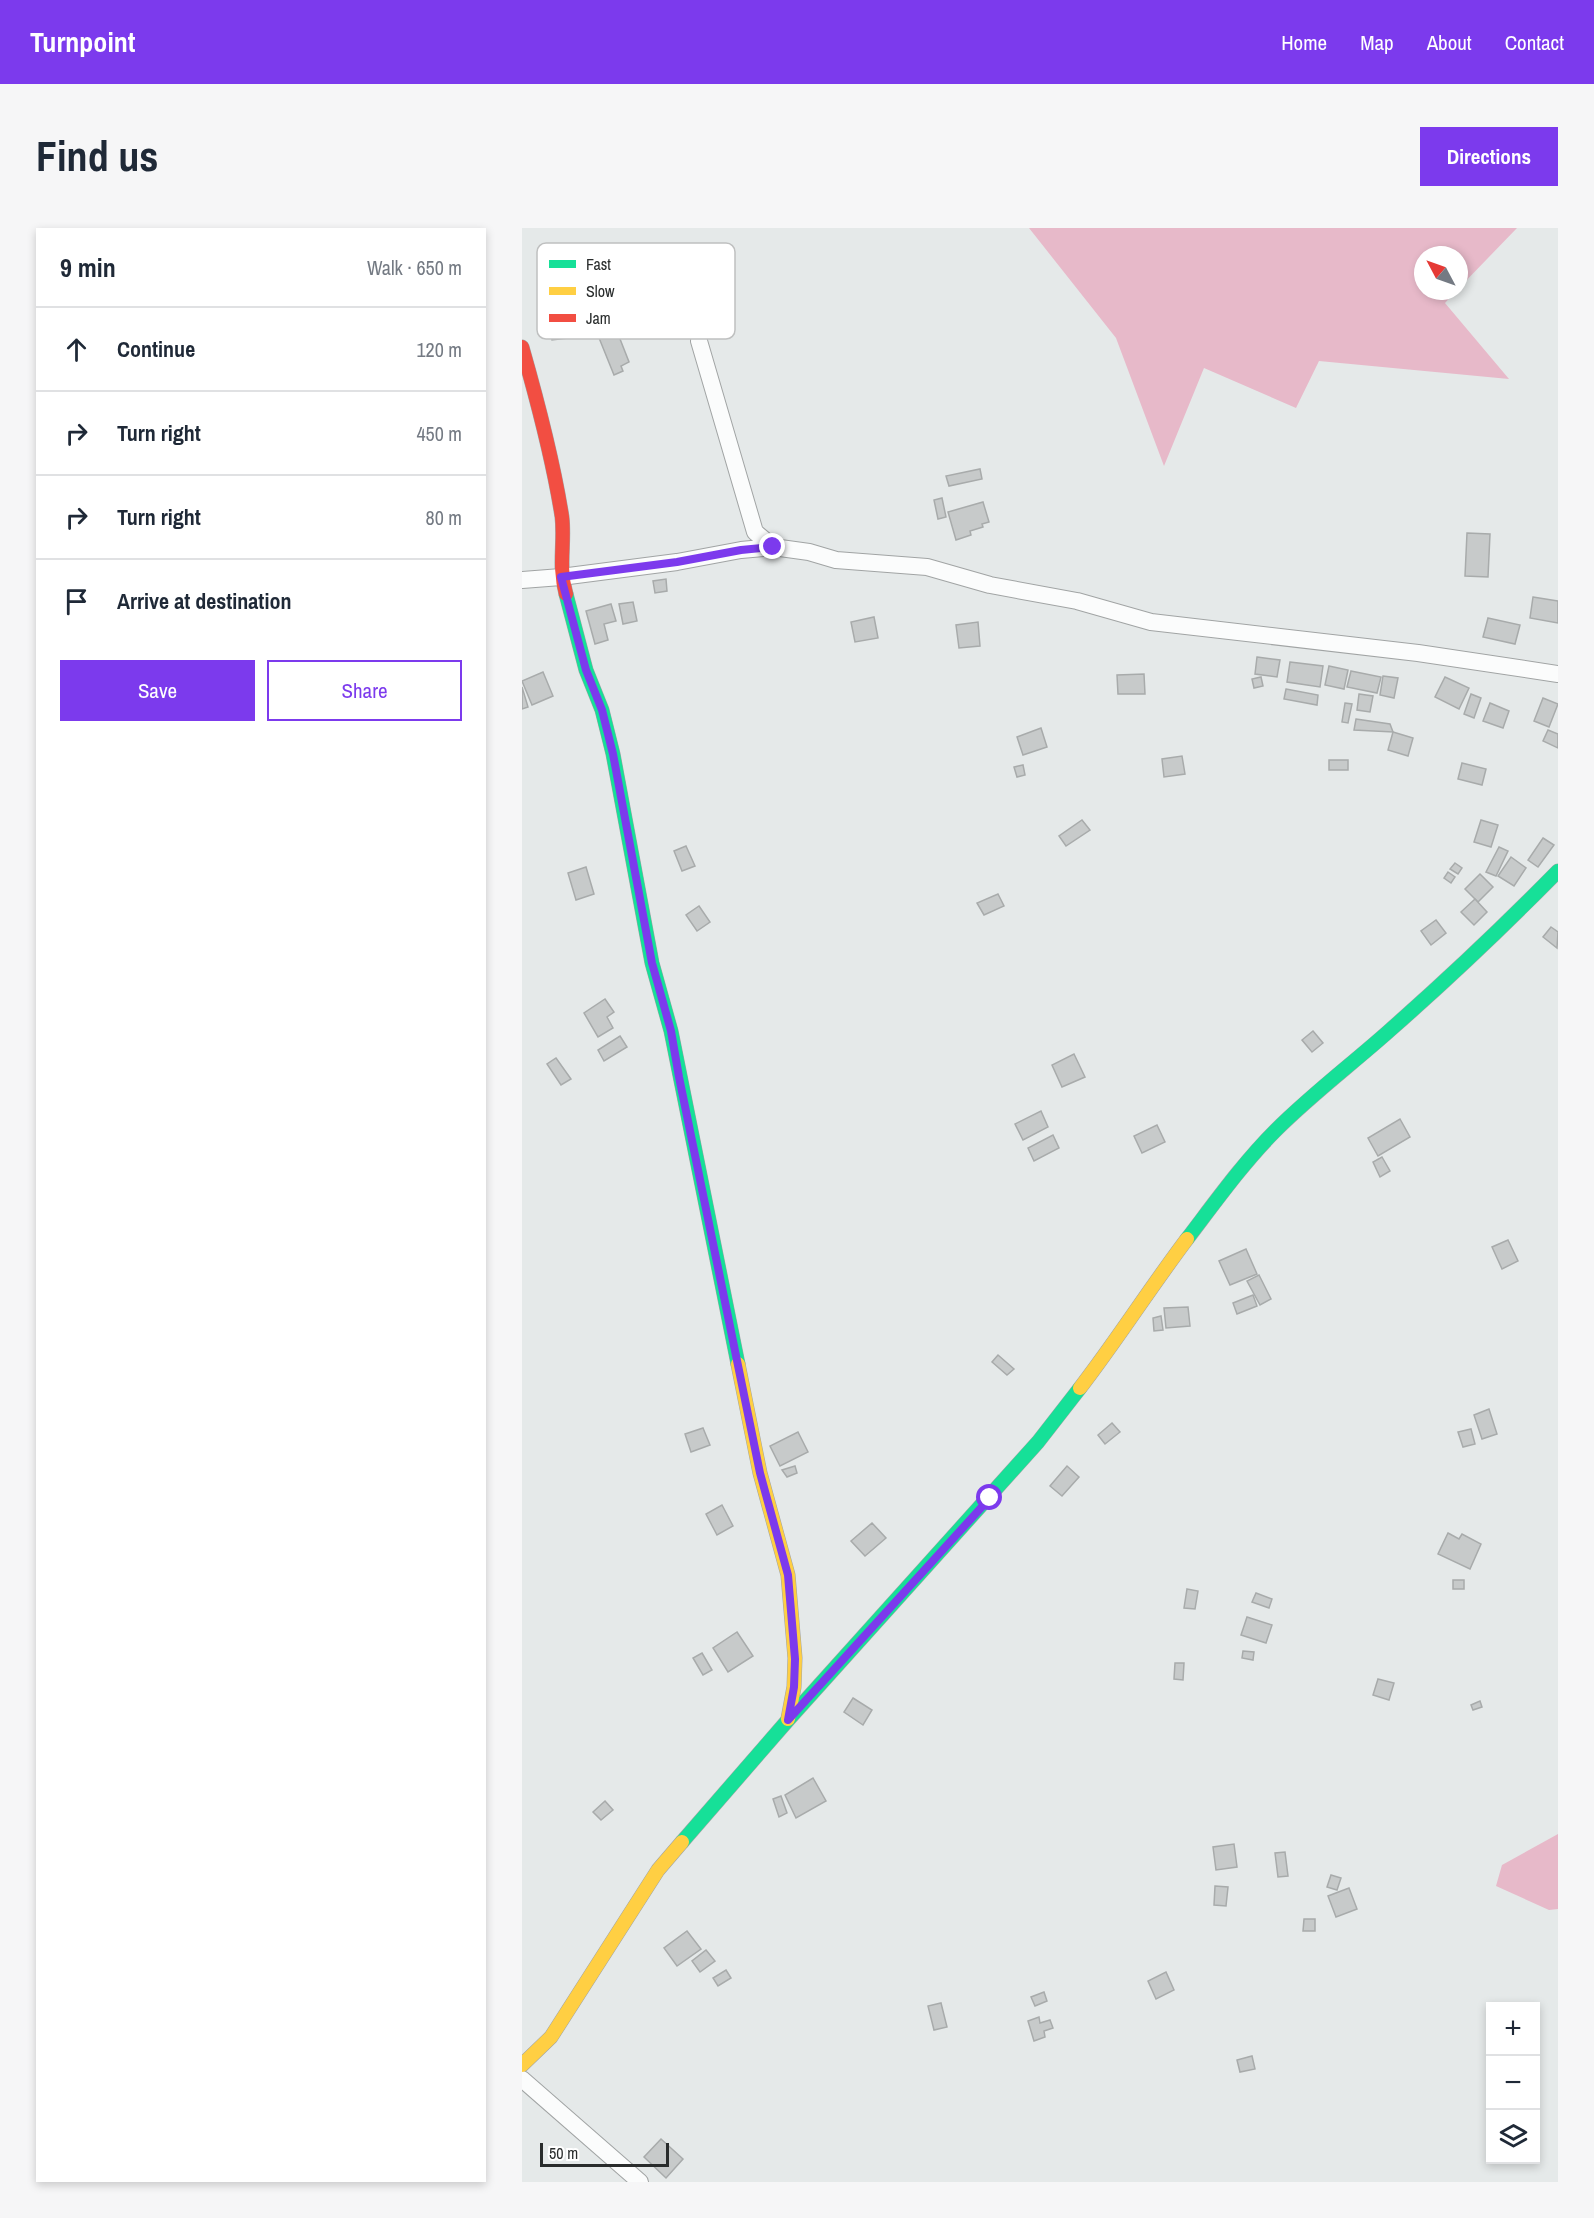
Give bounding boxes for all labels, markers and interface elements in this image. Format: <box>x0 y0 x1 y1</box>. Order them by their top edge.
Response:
text: Turnpoint <box>30 23 135 61</box>
text: Home <box>1281 28 1327 57</box>
text: Map <box>1360 28 1394 57</box>
text: About <box>1427 28 1472 57</box>
text: Contact <box>1505 28 1564 57</box>
button: Directions <box>1420 127 1558 186</box>
text: Find us <box>36 128 158 184</box>
legend <box>537 243 735 339</box>
north arrow <box>1414 246 1468 300</box>
text: 9 min <box>60 250 116 285</box>
text: Fast <box>586 253 611 275</box>
text: Walk · 650 m <box>367 254 462 281</box>
text: Slow <box>586 280 615 302</box>
text: Jam <box>586 307 611 329</box>
icon: ahead <box>60 333 93 366</box>
text: Continue <box>117 334 195 364</box>
text: 120 m <box>416 336 462 363</box>
icon: right <box>60 417 93 450</box>
text: Turn right <box>117 418 201 448</box>
text: 450 m <box>416 420 462 447</box>
icon: right <box>60 501 93 534</box>
text: Turn right <box>117 502 201 532</box>
text: 80 m <box>426 504 462 531</box>
route end <box>759 533 785 559</box>
icon: arrive <box>60 585 93 618</box>
text: Arrive at destination <box>117 586 291 616</box>
button: Save <box>60 660 255 721</box>
button: Share <box>267 660 462 721</box>
route start <box>976 1484 1002 1510</box>
map controls <box>1486 2002 1540 2164</box>
button: + <box>1486 2002 1540 2056</box>
button: − <box>1486 2056 1540 2110</box>
button: layers <box>1486 2110 1540 2164</box>
scale bar <box>540 2140 669 2168</box>
text: 50 m <box>549 2142 578 2164</box>

